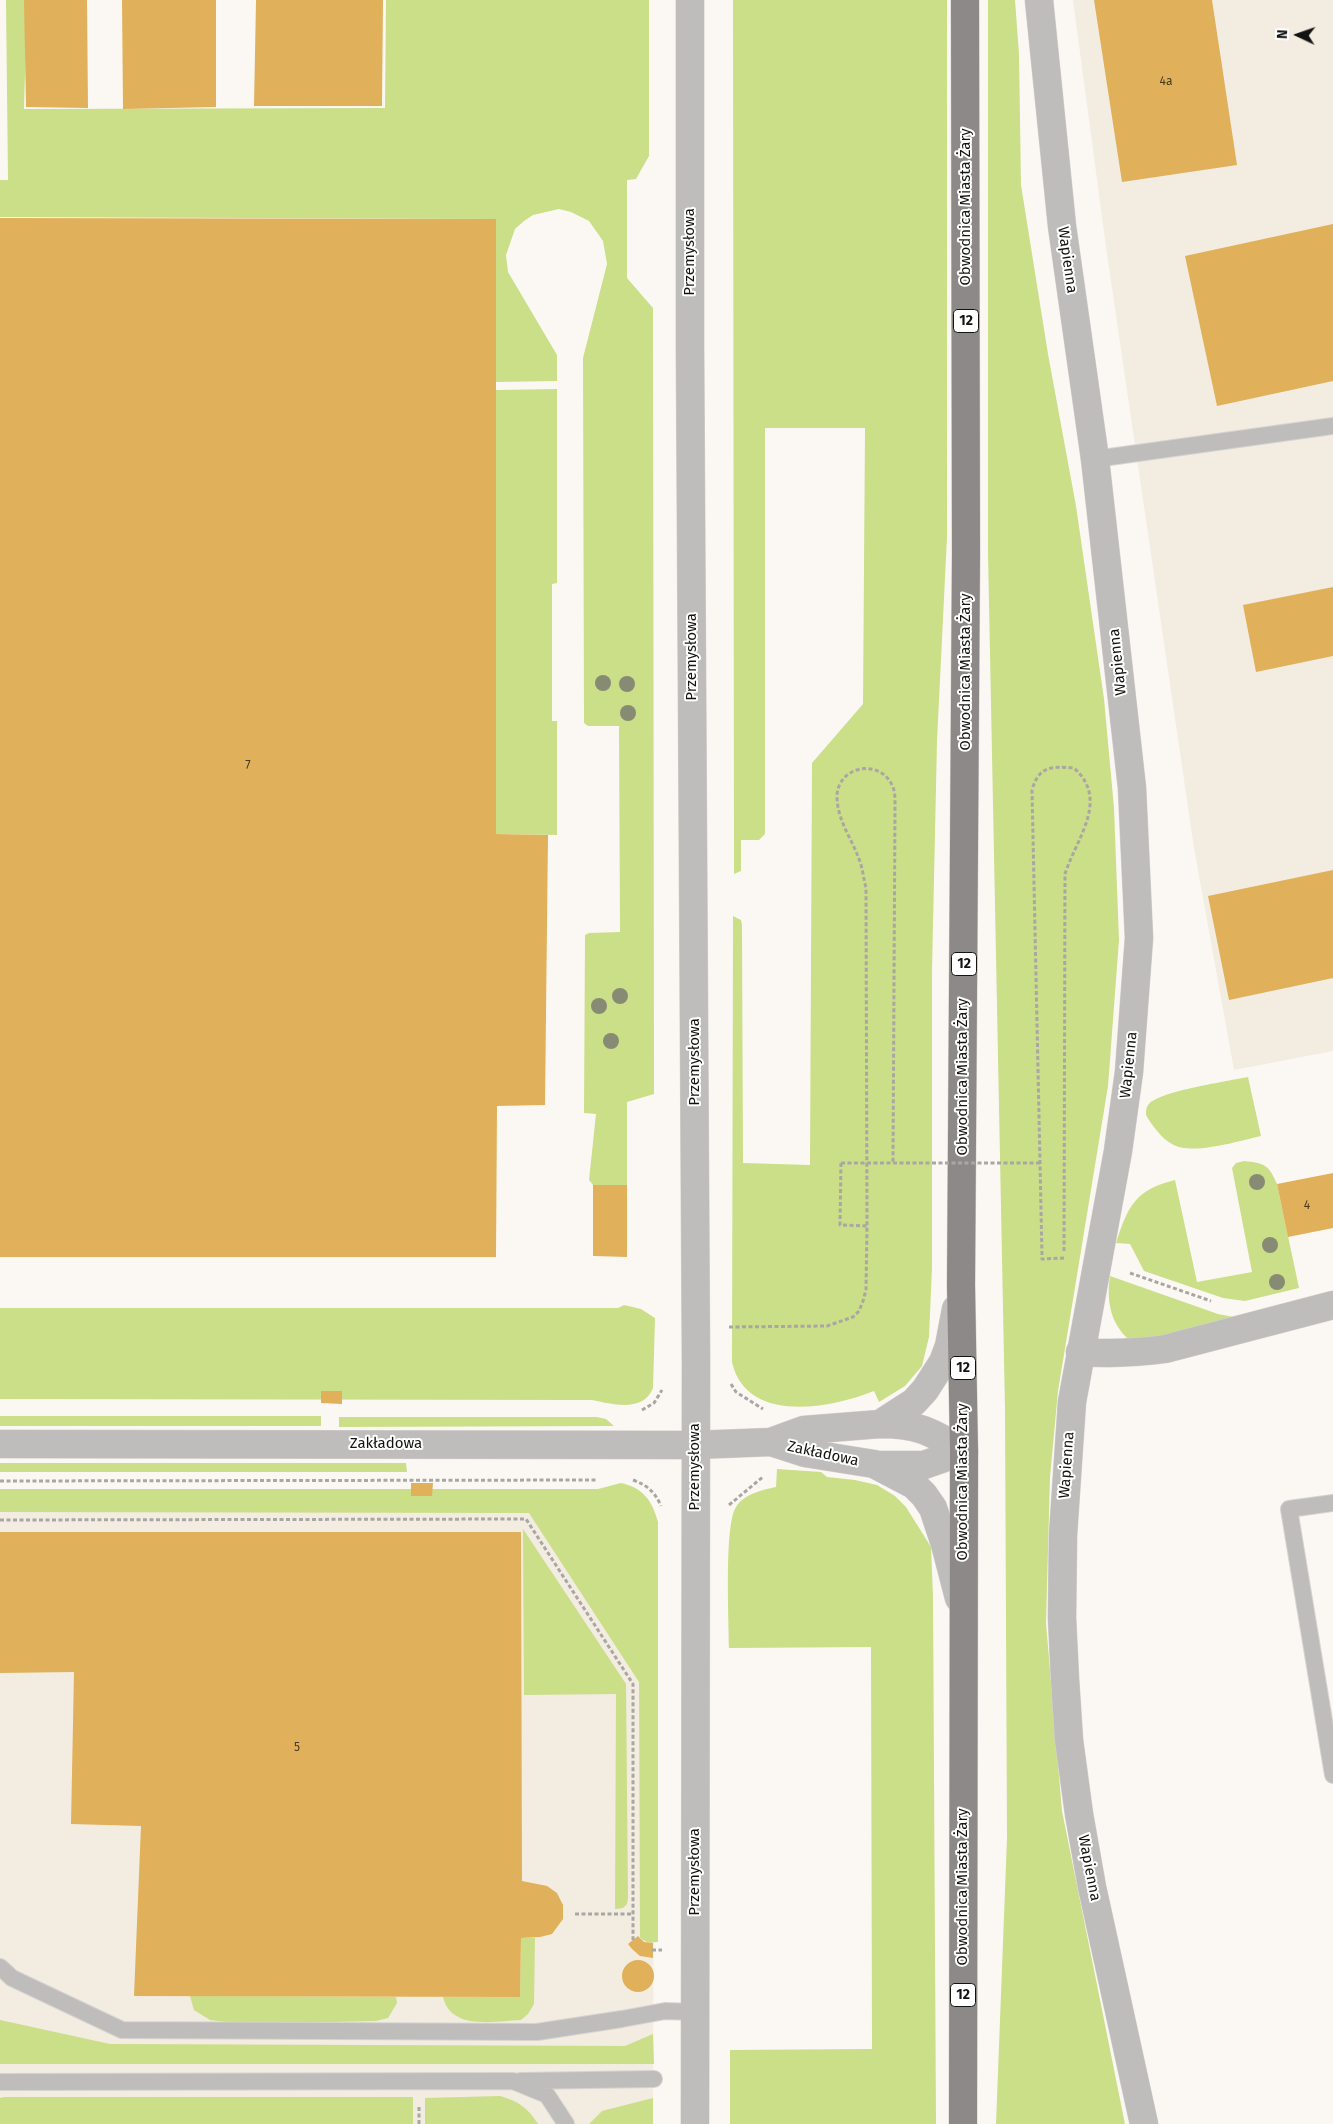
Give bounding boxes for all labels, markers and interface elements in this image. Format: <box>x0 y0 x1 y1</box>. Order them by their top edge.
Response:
north arrow <box>1273 10 1323 60</box>
text: N <box>1274 29 1291 39</box>
house number: 4a <box>1160 75 1172 89</box>
street label: Obwodnica Miasta Żary <box>957 128 975 286</box>
street label: Przemysłowa <box>681 208 699 296</box>
street label: Wapienna <box>1053 225 1081 295</box>
road number: 12 <box>954 310 978 332</box>
street label: Obwodnica Miasta Żary <box>957 593 975 751</box>
street label: Przemysłowa <box>683 613 701 701</box>
street label: Wapienna <box>1106 628 1130 696</box>
house number: 7 <box>245 759 251 773</box>
road number: 12 <box>952 952 976 976</box>
street label: Obwodnica Miasta Żary <box>954 998 972 1156</box>
street label: Przemysłowa <box>686 1018 704 1106</box>
street label: Wapienna <box>1117 1031 1141 1099</box>
house number: 4 <box>1304 1199 1310 1213</box>
road number: 12 <box>950 1356 976 1380</box>
street label: Obwodnica Miasta Żary <box>954 1403 972 1561</box>
street label: Przemysłowa <box>686 1423 704 1511</box>
street label: Wapienna <box>1056 1431 1078 1499</box>
street label: Zakładowa <box>350 1435 422 1453</box>
street label: Zakładowa <box>786 1438 860 1470</box>
house number: 5 <box>294 1741 300 1755</box>
street label: Obwodnica Miasta Żary <box>954 1808 972 1966</box>
street label: Przemysłowa <box>686 1828 704 1916</box>
street label: Wapienna <box>1074 1833 1104 1903</box>
road number: 12 <box>950 1984 976 2006</box>

